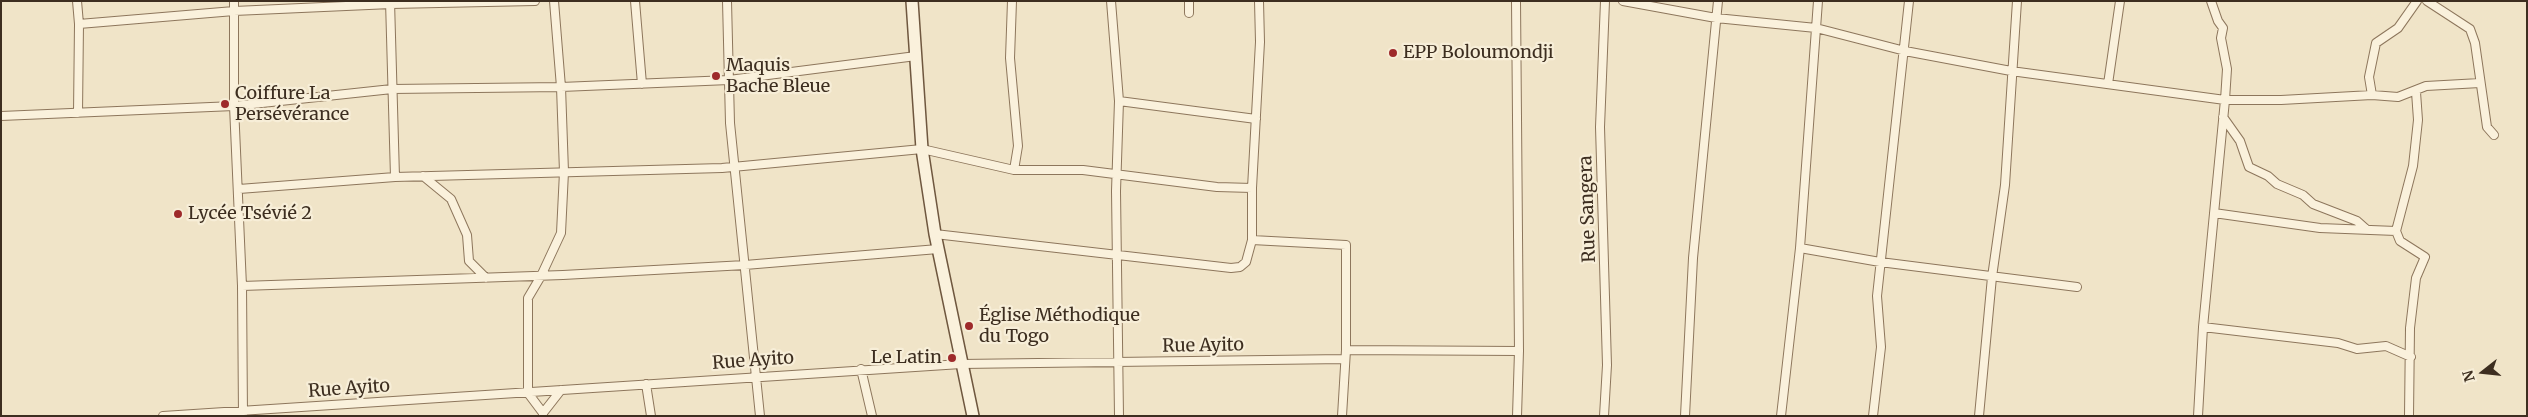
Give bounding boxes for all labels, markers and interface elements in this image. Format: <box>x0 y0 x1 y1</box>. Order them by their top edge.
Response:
place label: EPP Boloumondji <box>1403 42 1554 64</box>
marker: EPP Boloumondji <box>1387 47 1399 59</box>
place label: Maquis Bache Bleue <box>726 55 830 98</box>
marker: Maquis Bache Bleue <box>710 70 722 82</box>
place label: Coiffure La Persévérance <box>235 83 349 126</box>
marker: Coiffure La Persévérance <box>219 98 231 110</box>
street label: Rue Sangera <box>1575 155 1601 263</box>
place label: Lycée Tsévié 2 <box>188 203 312 225</box>
marker: Lycée Tsévié 2 <box>172 208 184 220</box>
place label: Église Méthodique du Togo <box>979 305 1140 348</box>
marker: Église Méthodique du Togo <box>963 320 975 332</box>
street label: Rue Ayito <box>1162 334 1244 358</box>
street label: Rue Ayito <box>711 347 795 375</box>
place label: Le Latin <box>871 347 942 369</box>
north arrow <box>2458 347 2508 397</box>
marker: Le Latin <box>946 352 958 364</box>
text: N <box>2458 368 2479 384</box>
street label: Rue Ayito <box>307 375 391 403</box>

